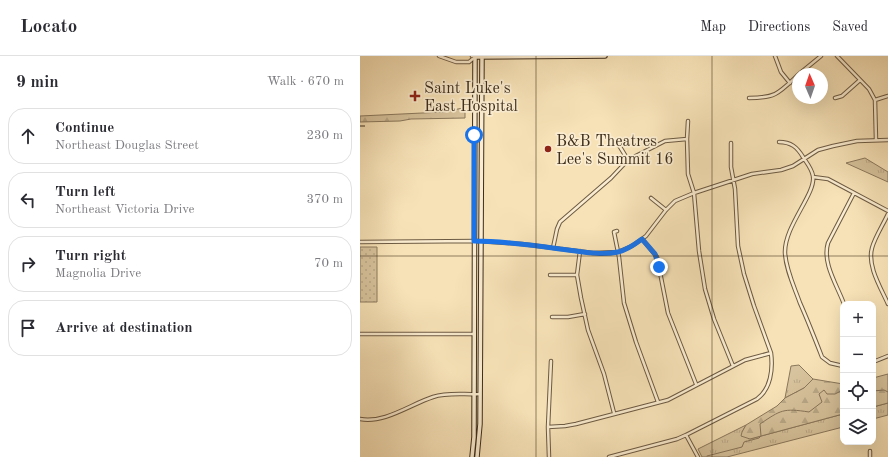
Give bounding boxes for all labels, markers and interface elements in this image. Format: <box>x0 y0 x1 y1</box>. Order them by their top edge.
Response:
text: Locato <box>20 18 77 37</box>
text: Map <box>700 20 726 34</box>
text: Directions <box>748 20 810 34</box>
text: Saved <box>832 20 868 34</box>
north arrow <box>792 68 828 104</box>
text: 9 min <box>16 74 59 91</box>
text: Walk · 670 m <box>267 75 344 88</box>
place label: Saint Luke's East Hospital <box>424 81 518 115</box>
marker: Saint Luke's East Hospital <box>409 90 421 102</box>
text: Continue <box>55 121 114 136</box>
icon: ahead <box>17 125 39 147</box>
route start <box>465 126 483 144</box>
text: 230 m <box>306 129 343 142</box>
place label: B&B Theatres Lee's Summit 16 <box>556 134 674 168</box>
text: Northeast Douglas Street <box>55 139 199 152</box>
marker: B&B Theatres Lee's Summit 16 <box>543 144 553 154</box>
text: Turn left <box>55 185 115 200</box>
icon: left <box>17 189 39 211</box>
text: 370 m <box>306 193 343 206</box>
text: Northeast Victoria Drive <box>55 203 194 216</box>
text: Turn right <box>55 249 126 264</box>
icon: right <box>17 253 39 275</box>
text: 70 m <box>314 257 343 270</box>
route end <box>650 258 668 276</box>
text: Magnolia Drive <box>55 267 141 280</box>
map controls <box>840 301 876 445</box>
button: + <box>840 301 876 337</box>
icon: arrive <box>17 317 39 339</box>
text: Arrive at destination <box>55 321 193 336</box>
button: − <box>840 337 876 373</box>
button: locate <box>840 373 876 409</box>
button: layers <box>840 409 876 445</box>

